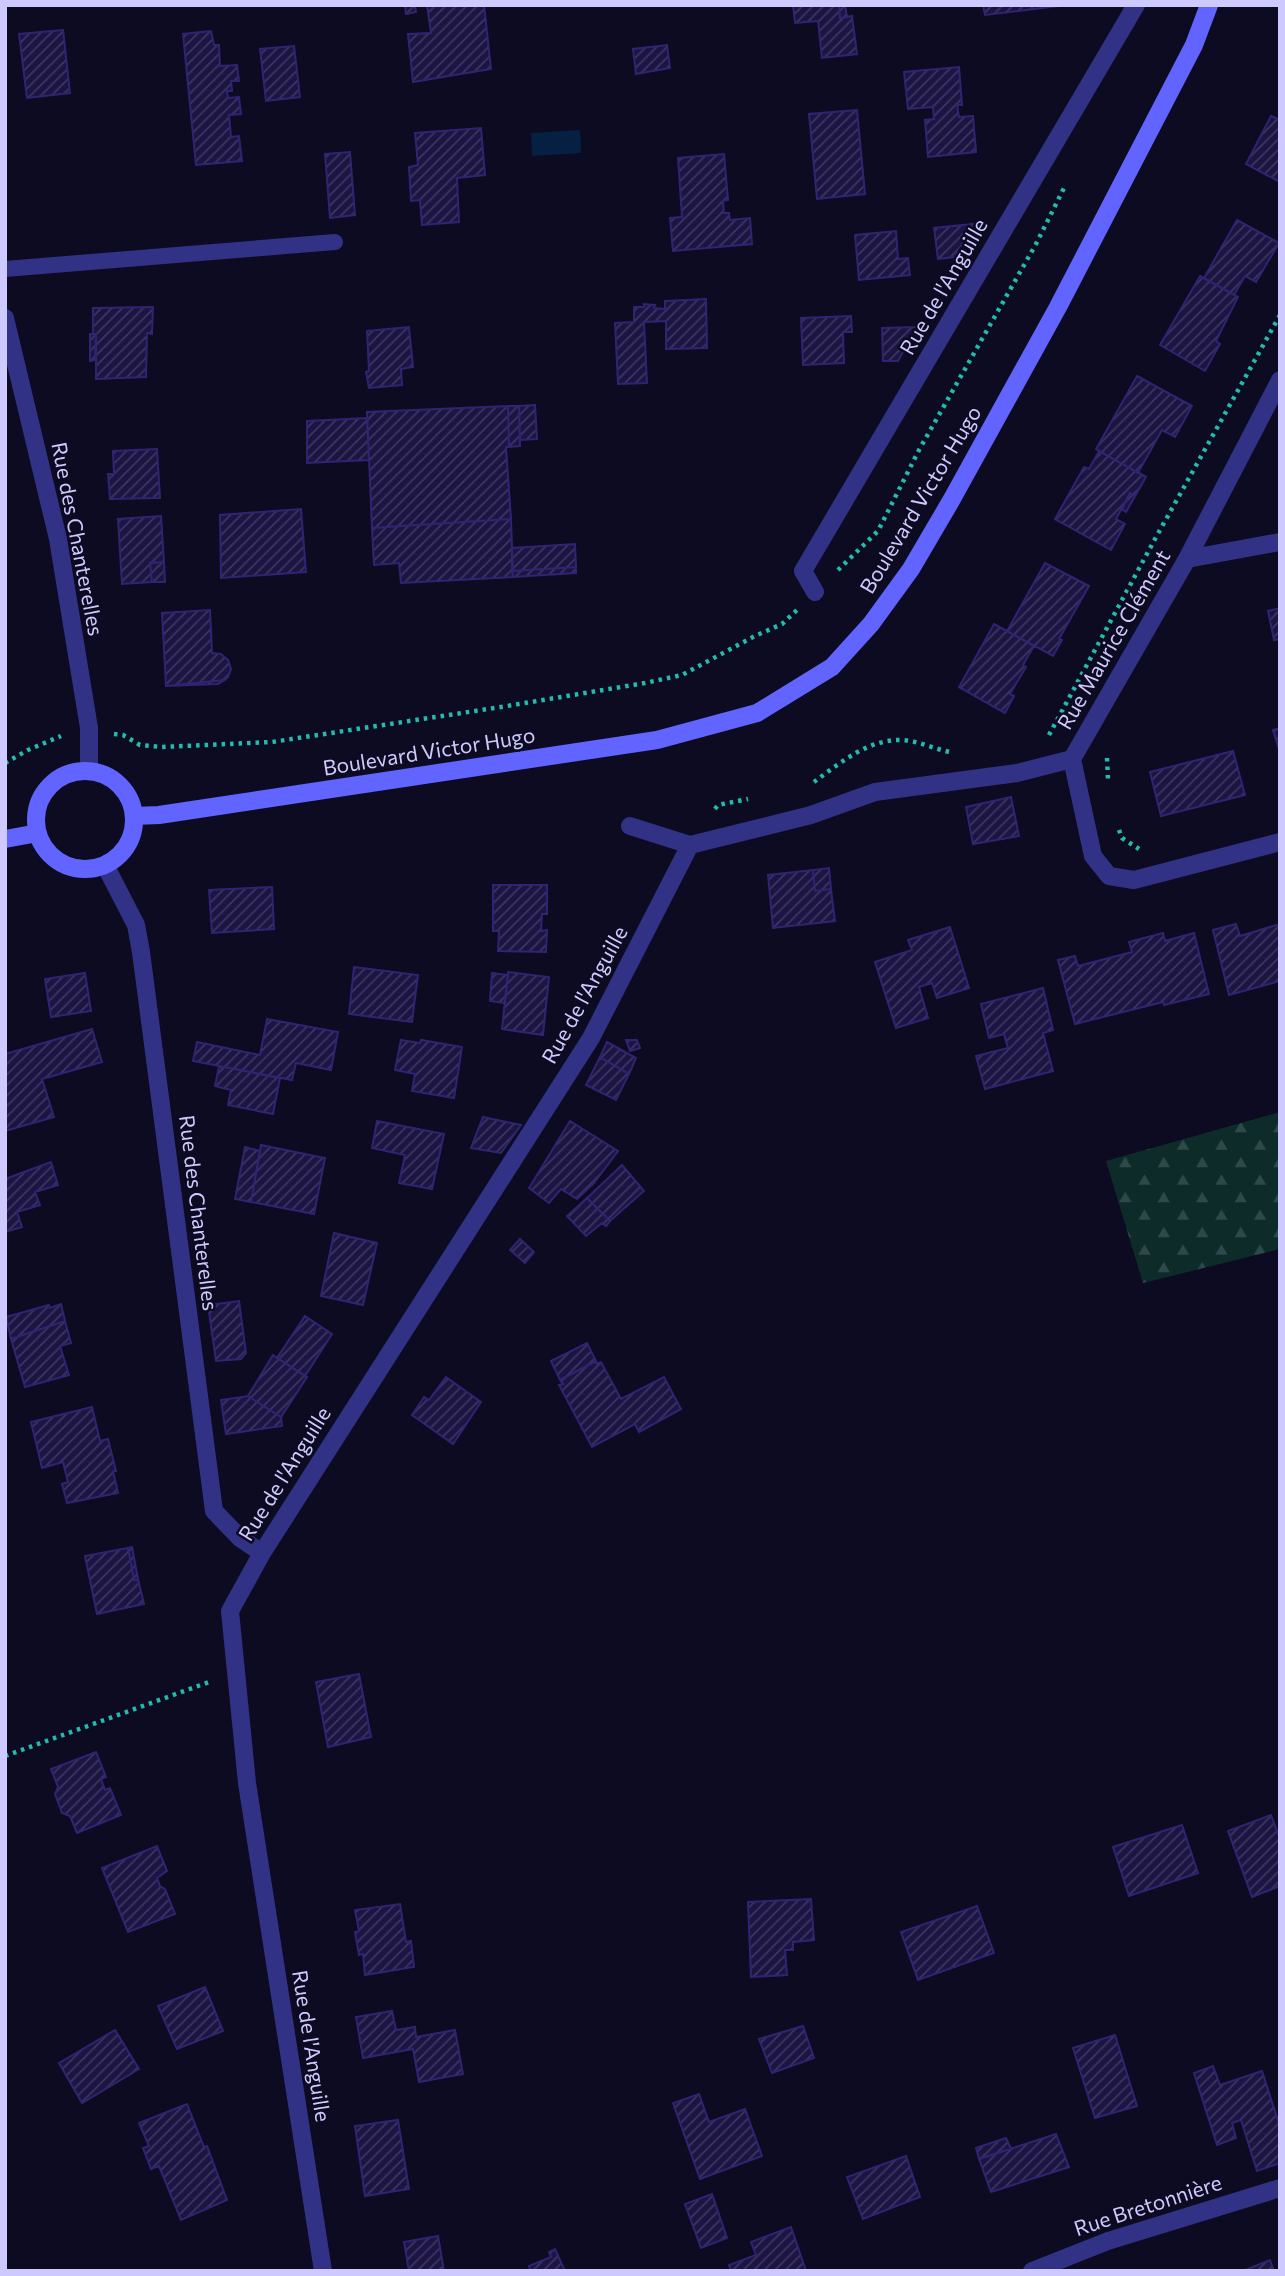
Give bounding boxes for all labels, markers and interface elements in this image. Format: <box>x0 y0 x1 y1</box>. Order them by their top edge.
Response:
street label: Rue de l'Anguille <box>894 214 992 359</box>
street label: Boulevard Victor Hugo <box>854 401 986 598</box>
street label: Rue des Chanterelles <box>47 440 110 638</box>
street label: Rue Maurice Clément <box>1051 545 1174 734</box>
street label: Boulevard Victor Hugo <box>321 721 537 780</box>
street label: Rue de l'Anguille <box>536 921 632 1067</box>
street label: Rue des Chanterelles <box>175 1114 224 1312</box>
street label: Rue de l'Anguille <box>233 1402 335 1545</box>
street label: Rue de l'Anguille <box>288 1968 337 2123</box>
street label: Rue Bretonnière <box>1070 2169 1225 2240</box>

